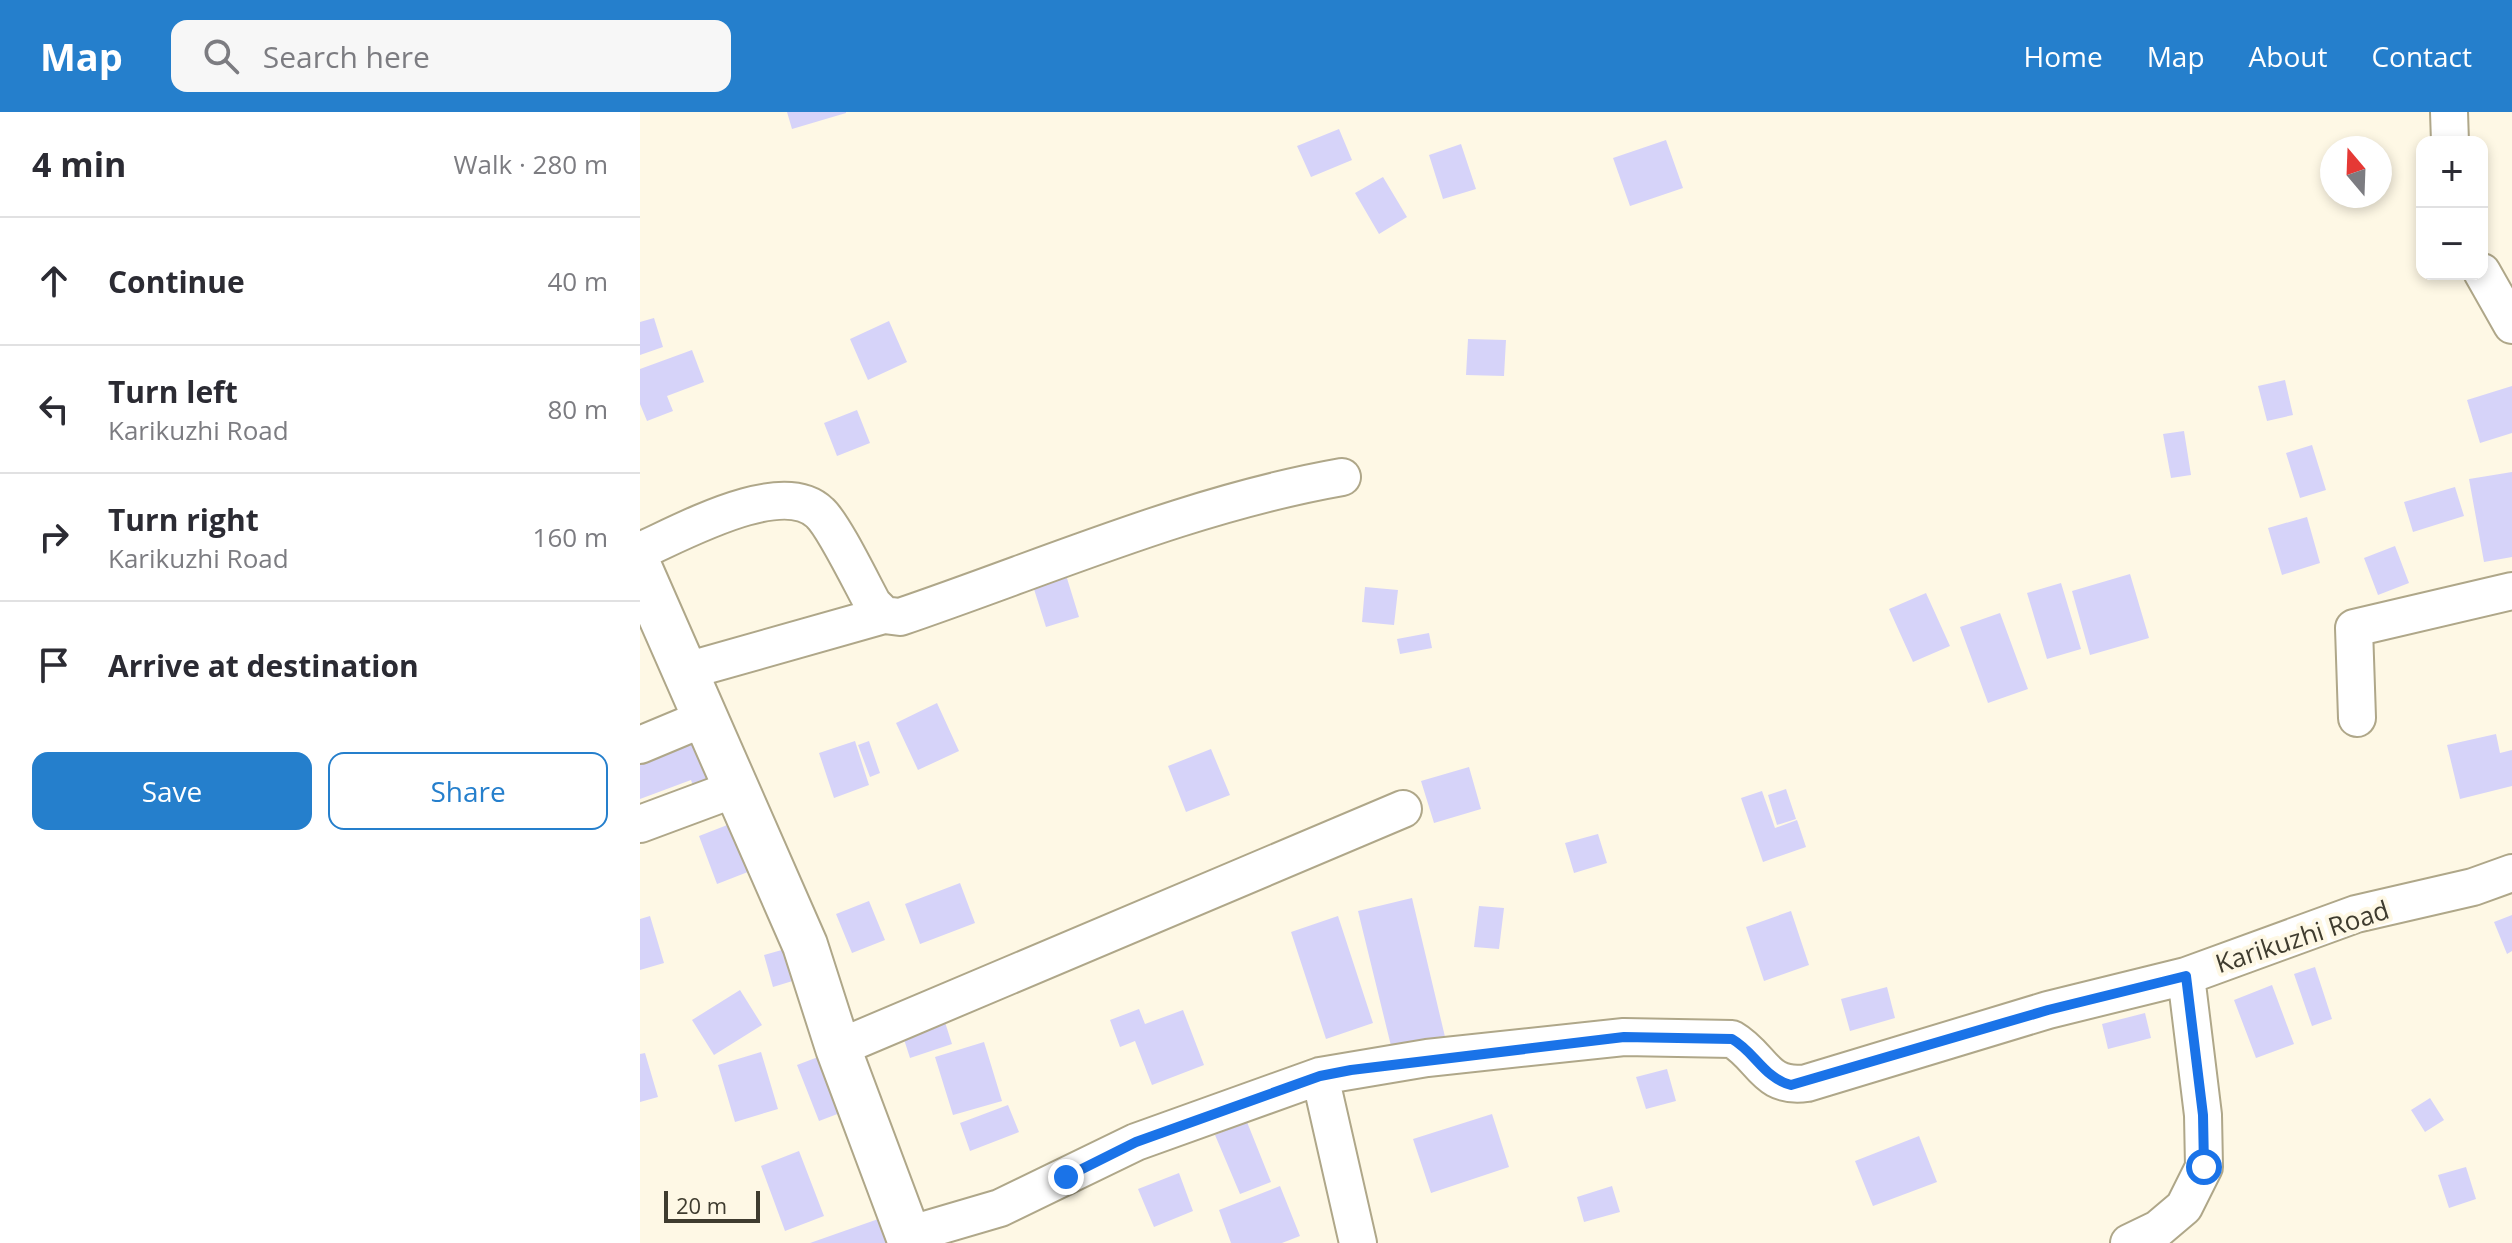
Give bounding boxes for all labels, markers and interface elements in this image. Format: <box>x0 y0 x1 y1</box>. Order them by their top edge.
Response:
search box <box>171 20 731 92</box>
text: Map <box>40 30 123 82</box>
icon: search <box>199 34 243 78</box>
text: Search here <box>263 36 430 77</box>
text: Home <box>2024 37 2103 75</box>
text: Map <box>2147 37 2205 75</box>
text: About <box>2249 37 2327 75</box>
text: Contact <box>2371 37 2472 75</box>
north arrow <box>2320 136 2392 208</box>
map controls <box>2416 136 2488 280</box>
button: + <box>2416 136 2488 208</box>
text: 4 min <box>32 141 126 187</box>
text: Walk · 280 m <box>454 146 608 182</box>
button: − <box>2416 208 2488 280</box>
icon: ahead <box>32 259 76 303</box>
text: Continue <box>108 261 245 302</box>
text: 40 m <box>547 263 608 299</box>
text: Turn left <box>108 371 238 412</box>
icon: left <box>32 387 76 431</box>
text: 80 m <box>547 391 608 427</box>
text: Karikuzhi Road <box>108 412 289 448</box>
text: Turn right <box>108 499 259 540</box>
icon: right <box>32 515 76 559</box>
text: 160 m <box>533 519 608 555</box>
text: Karikuzhi Road <box>108 540 289 576</box>
icon: arrive <box>32 643 76 687</box>
text: Arrive at destination <box>108 645 419 686</box>
button: Save <box>32 752 312 830</box>
button: Share <box>328 752 608 830</box>
street label: Karikuzhi Road <box>2211 891 2393 981</box>
route start <box>2186 1149 2222 1185</box>
route end <box>1048 1159 1084 1195</box>
scale bar <box>664 1187 760 1223</box>
text: 20 m <box>676 1190 727 1220</box>

